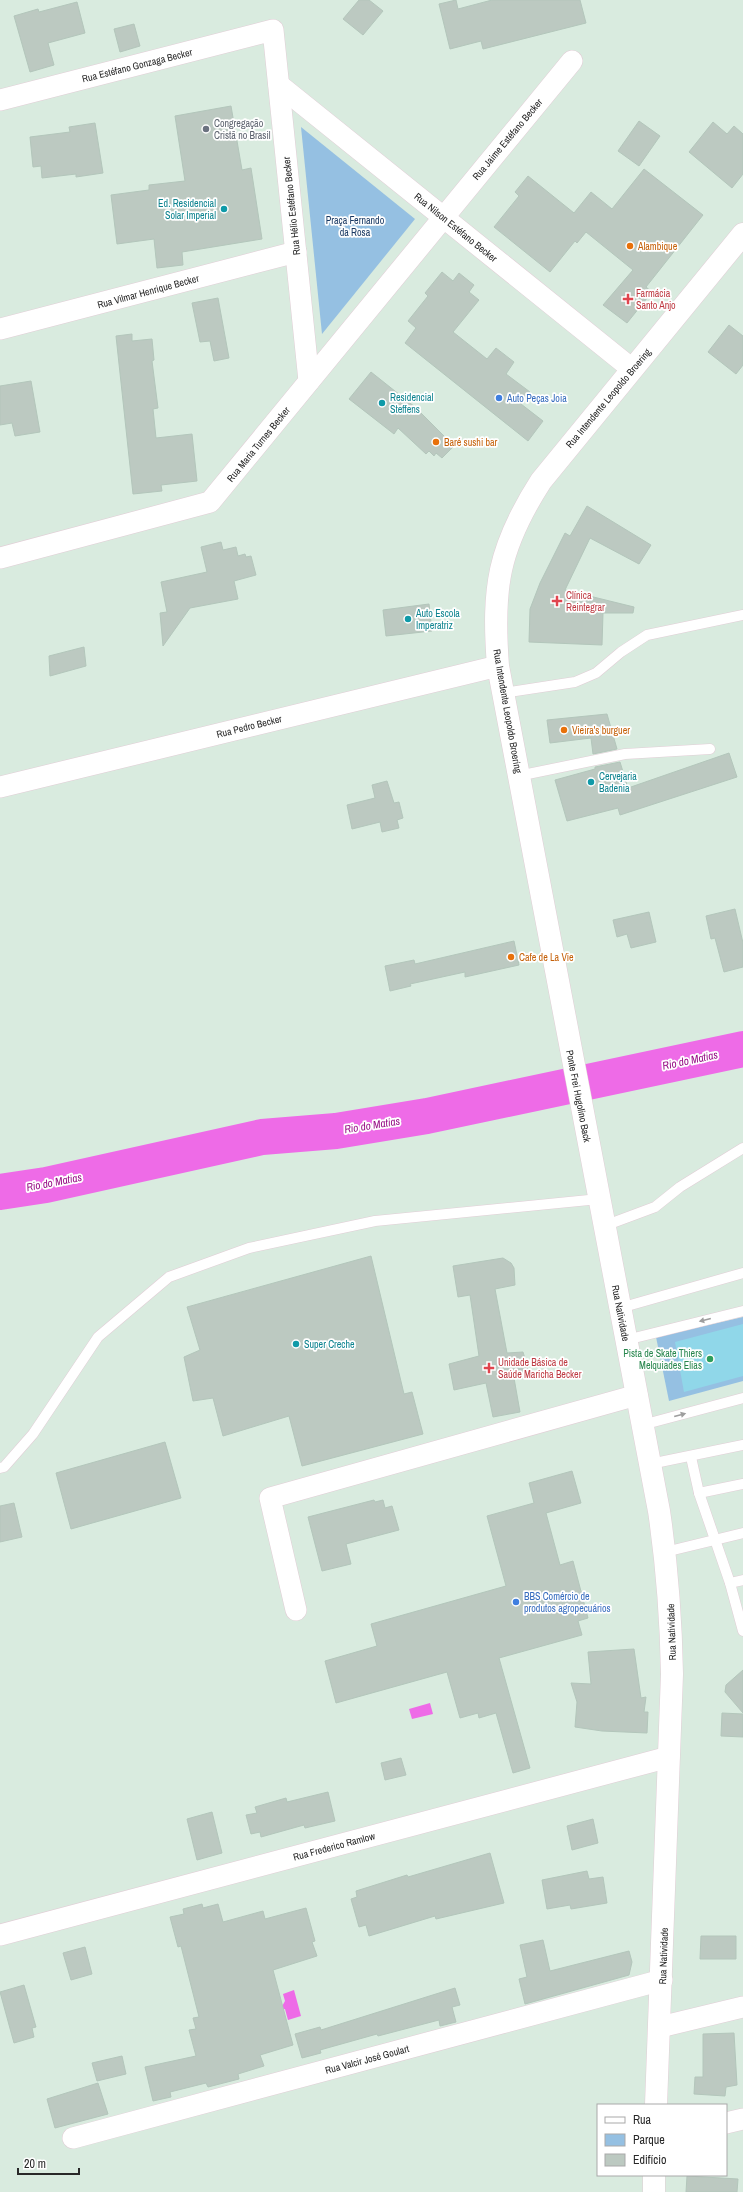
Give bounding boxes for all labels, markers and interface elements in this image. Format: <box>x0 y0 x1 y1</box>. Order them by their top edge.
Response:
street label: Rua Estéfano Gonzaga Becker <box>81 45 194 85</box>
street label: Rua Jaime Estéfano Becker <box>470 96 545 183</box>
place label: Congregação Cristã no Brasil <box>214 117 271 142</box>
marker: Congregação Cristã no Brasil <box>201 124 211 134</box>
street label: Rua Hélio Estéfano Becker <box>280 156 303 256</box>
street label: Rua Nilson Estéfano Becker <box>412 190 500 265</box>
place label: Ed. Residencial Solar Imperial <box>158 197 216 222</box>
marker: Ed. Residencial Solar Imperial <box>219 204 229 214</box>
park label: Praça Fernando da Rosa <box>326 214 385 239</box>
place label: Alambique <box>637 240 678 253</box>
marker: Alambique <box>625 241 635 251</box>
street label: Rua Vilmar Henrique Becker <box>96 272 201 311</box>
place label: Farmácia Santo Anjo <box>636 287 676 312</box>
marker: Farmácia Santo Anjo <box>623 294 633 304</box>
street label: Rua Intendente Leopoldo Broering <box>563 346 654 451</box>
place label: Residencial Steffens <box>390 391 433 416</box>
place label: Auto Peças Joia <box>506 392 567 405</box>
marker: Auto Peças Joia <box>494 393 504 403</box>
marker: Residencial Steffens <box>377 398 387 408</box>
street label: Rua Maria Turnes Becker <box>224 404 293 485</box>
place label: Baré sushi bar <box>444 436 498 449</box>
marker: Baré sushi bar <box>431 437 441 447</box>
place label: Clínica Reintegrar <box>566 589 605 614</box>
marker: Clínica Reintegrar <box>551 595 563 607</box>
place label: Auto Escola Imperatriz <box>415 607 460 632</box>
marker: Auto Escola Imperatriz <box>403 614 413 624</box>
street label: Rua Intendente Leopoldo Broering <box>490 648 525 775</box>
street label: Rua Pedro Becker <box>215 712 283 741</box>
place label: Vieira's burguer <box>572 724 630 737</box>
marker: Vieira's burguer <box>559 725 569 735</box>
place label: Cervejaria Badenia <box>599 770 637 795</box>
marker: Cervejaria Badenia <box>586 777 596 787</box>
place label: Cafe de La Vie <box>519 951 574 964</box>
marker: Cafe de La Vie <box>506 952 516 962</box>
water label: Rio do Matias <box>661 1047 719 1073</box>
street label: Ponte Frei Hugolino Back <box>563 1049 594 1144</box>
water label: Rio do Matias <box>343 1114 401 1136</box>
water label: Rio do Matias <box>25 1170 83 1194</box>
street label: Rua Natividade <box>609 1284 632 1343</box>
one-way arrow <box>699 1318 711 1324</box>
place label: Super Creche <box>304 1338 355 1351</box>
marker: Super Creche <box>291 1339 301 1349</box>
place label: Pista de Skate Thiers Melquiades Elias <box>623 1347 702 1372</box>
marker: Pista de Skate Thiers Melquiades Elias <box>705 1354 715 1364</box>
place label: Unidade Básica de Saúde Maricha Becker <box>498 1356 582 1381</box>
marker: Unidade Básica de Saúde Maricha Becker <box>483 1362 495 1374</box>
one-way arrow <box>674 1411 686 1417</box>
place label: BBS Comércio de produtos agropecuários <box>524 1590 611 1615</box>
marker: BBS Comércio de produtos agropecuários <box>511 1597 521 1607</box>
street label: Rua Natividade <box>664 1603 679 1661</box>
street label: Rua Frederico Ramlow <box>292 1829 377 1864</box>
street label: Rua Natividade <box>656 1927 671 1985</box>
street label: Rua Valcir José Goulart <box>324 2042 411 2077</box>
legend <box>597 2104 727 2176</box>
text: Rua <box>633 2112 652 2128</box>
text: Parque <box>633 2132 665 2148</box>
scale bar <box>18 2150 79 2176</box>
text: Edifício <box>633 2152 666 2168</box>
text: 20 m <box>24 2156 46 2172</box>

